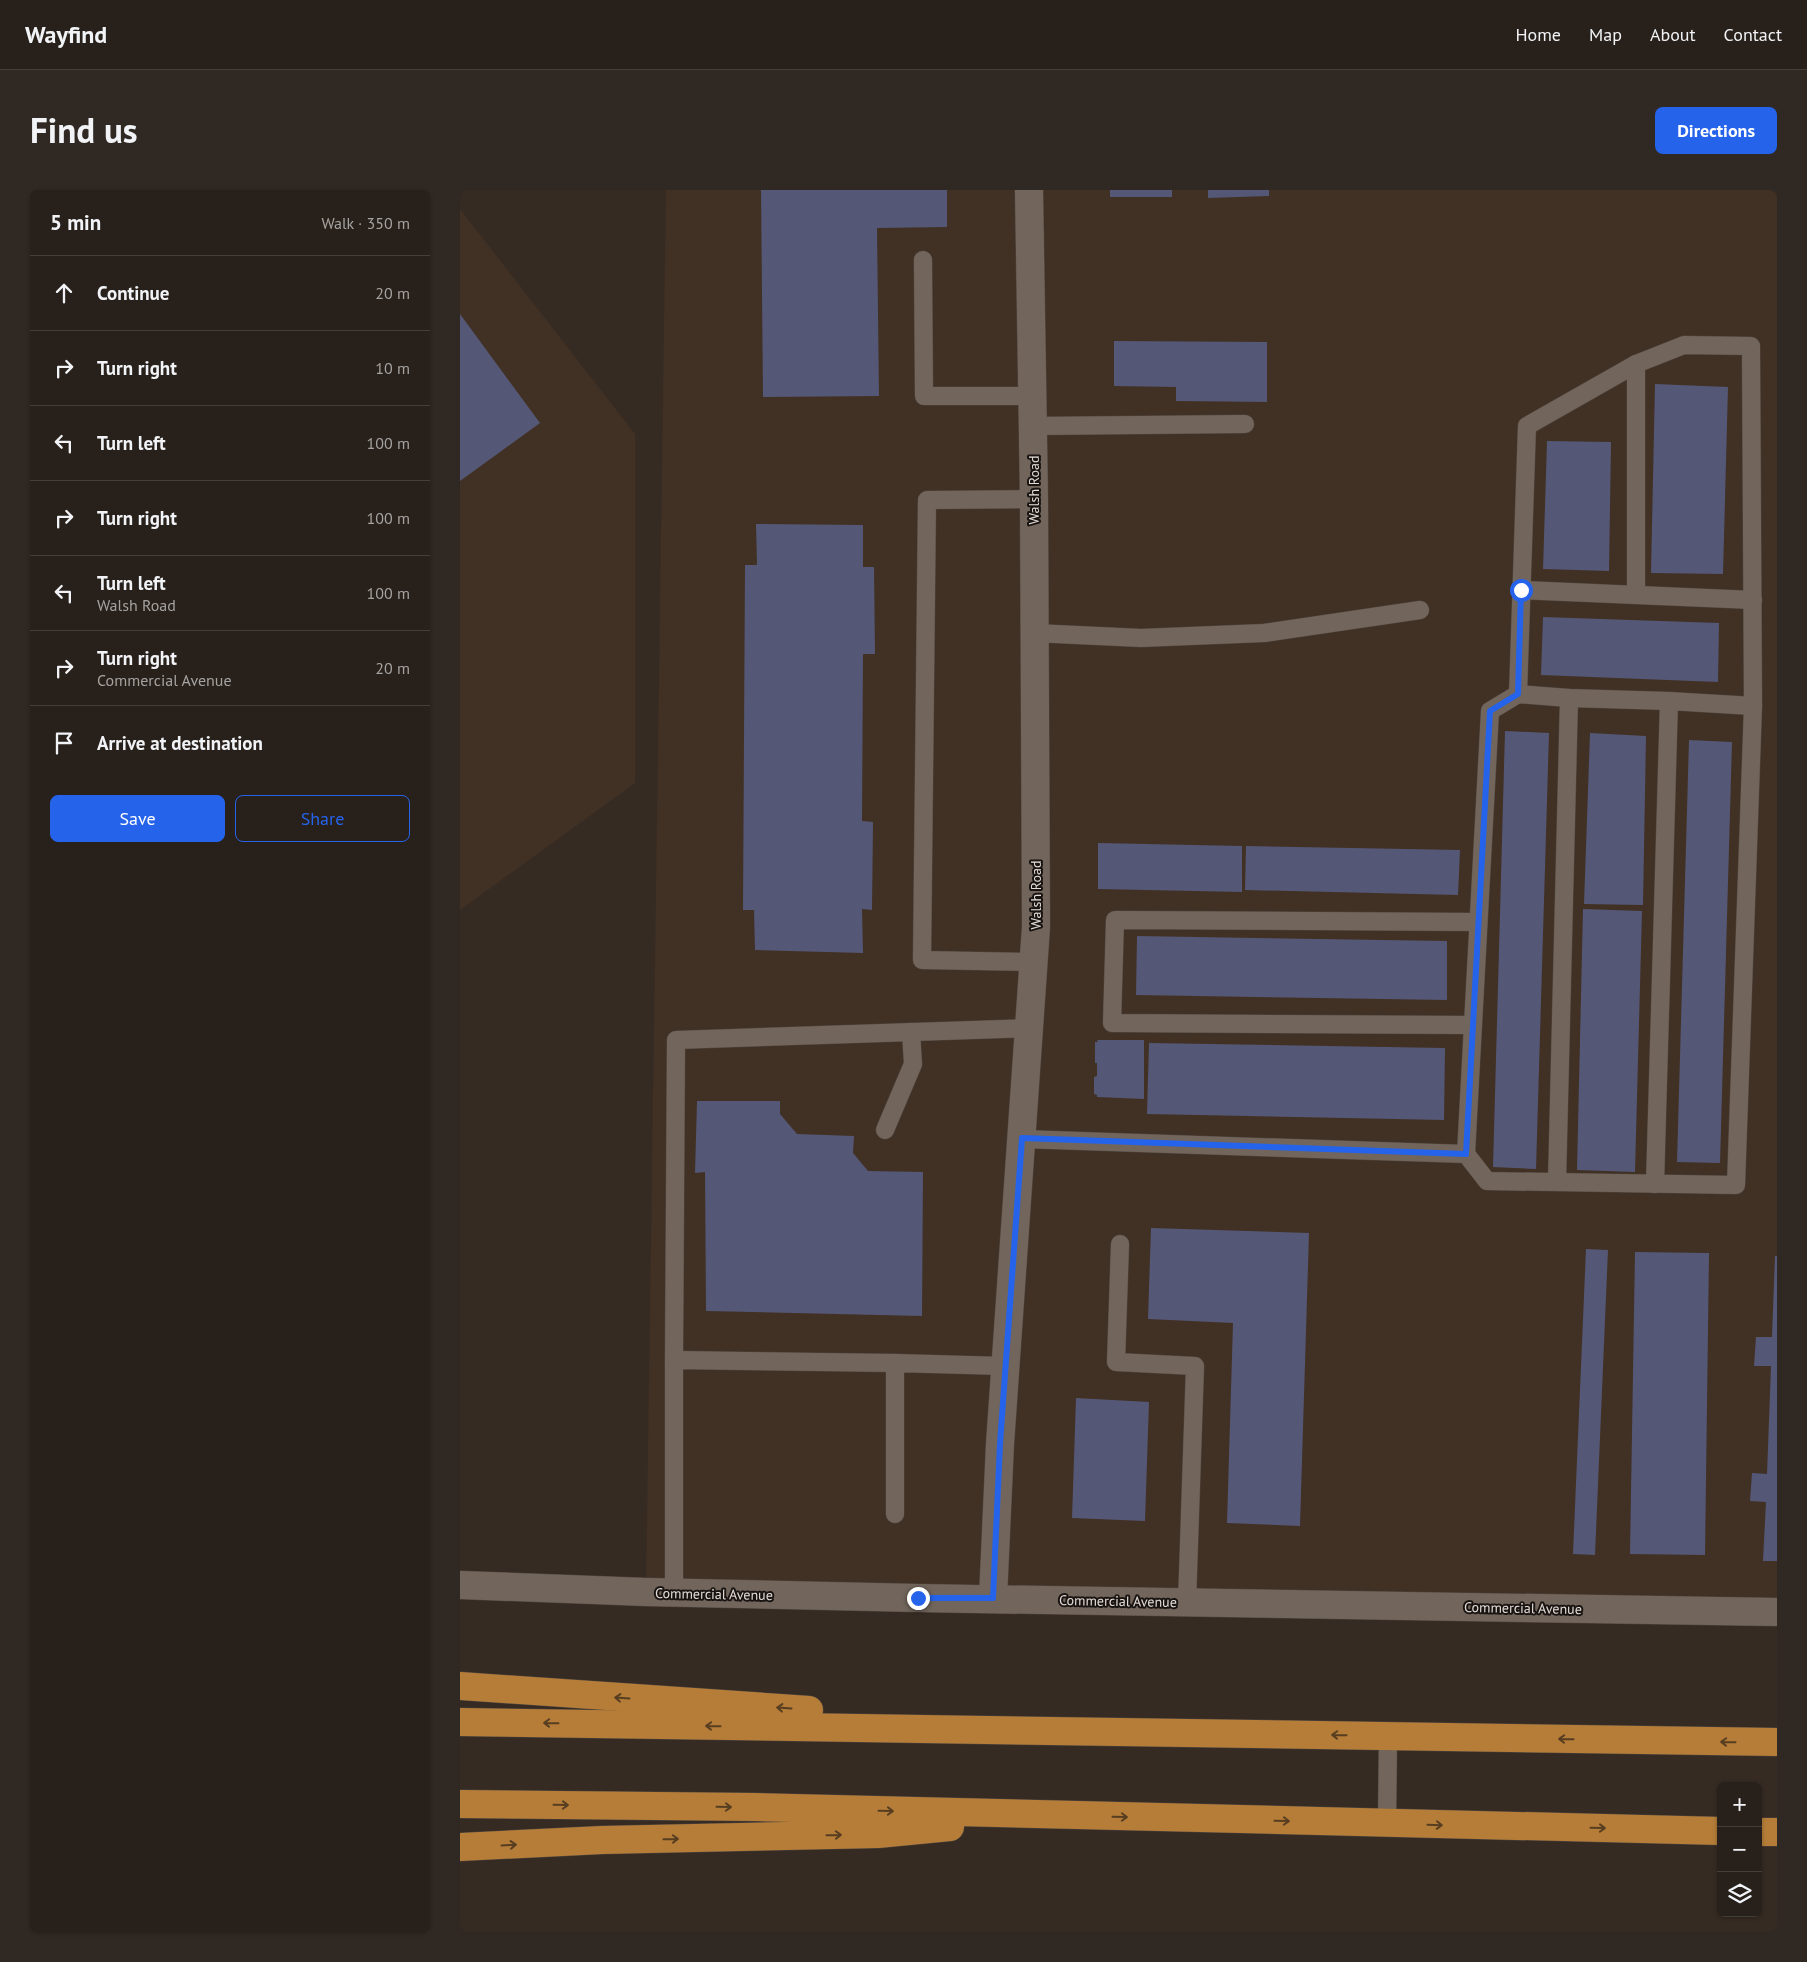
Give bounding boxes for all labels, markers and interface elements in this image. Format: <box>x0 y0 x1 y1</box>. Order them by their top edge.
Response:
text: Wayfind <box>25 19 107 50</box>
text: Home <box>1515 23 1561 46</box>
text: Map <box>1589 23 1622 46</box>
text: About <box>1650 23 1696 46</box>
text: Contact <box>1724 23 1782 46</box>
text: Find us <box>30 107 138 153</box>
button: Directions <box>1655 107 1777 154</box>
text: 5 min <box>50 209 101 236</box>
text: Walk · 350 m <box>321 213 410 233</box>
icon: ahead <box>50 279 78 307</box>
text: Continue <box>97 281 169 305</box>
text: 20 m <box>375 283 410 303</box>
icon: right <box>50 354 78 382</box>
text: Turn right <box>97 356 177 380</box>
text: 10 m <box>375 358 410 378</box>
icon: left <box>50 429 78 457</box>
text: Turn left <box>97 431 166 455</box>
text: 100 m <box>367 433 410 453</box>
street label: Walsh Road <box>1025 456 1043 524</box>
icon: right <box>50 504 78 532</box>
text: Turn right <box>97 506 177 530</box>
text: 100 m <box>367 508 410 528</box>
text: Turn left <box>97 571 166 595</box>
icon: left <box>50 579 78 607</box>
route start <box>1510 579 1533 602</box>
text: 100 m <box>367 583 410 603</box>
text: Walsh Road <box>97 595 176 615</box>
text: Turn right <box>97 646 177 670</box>
icon: right <box>50 654 78 682</box>
text: 20 m <box>375 658 410 678</box>
text: Commercial Avenue <box>97 670 232 690</box>
icon: arrive <box>50 729 78 757</box>
text: Arrive at destination <box>97 731 263 755</box>
button: Save <box>50 795 225 842</box>
button: Share <box>235 795 410 842</box>
street label: Walsh Road <box>1027 861 1045 929</box>
street label: Commercial Avenue <box>655 1584 773 1604</box>
route end <box>907 1587 930 1610</box>
street label: Commercial Avenue <box>1059 1591 1177 1611</box>
street label: Commercial Avenue <box>1464 1598 1582 1618</box>
one-way arrow <box>614 1693 630 1702</box>
one-way arrow <box>776 1704 792 1713</box>
one-way arrow <box>543 1718 560 1728</box>
one-way arrow <box>706 1721 722 1731</box>
one-way arrow <box>1332 1730 1348 1740</box>
one-way arrow <box>1558 1734 1574 1744</box>
one-way arrow <box>1721 1737 1737 1747</box>
map controls <box>1717 1782 1762 1917</box>
button: + <box>1717 1782 1762 1827</box>
one-way arrow <box>552 1800 569 1810</box>
one-way arrow <box>715 1802 731 1812</box>
one-way arrow <box>878 1806 894 1816</box>
one-way arrow <box>1112 1812 1128 1822</box>
one-way arrow <box>1274 1816 1290 1826</box>
one-way arrow <box>1427 1820 1443 1830</box>
one-way arrow <box>1590 1824 1606 1833</box>
button: − <box>1717 1827 1762 1872</box>
one-way arrow <box>825 1830 841 1840</box>
one-way arrow <box>662 1834 679 1844</box>
one-way arrow <box>500 1840 516 1849</box>
button: layers <box>1717 1872 1762 1917</box>

